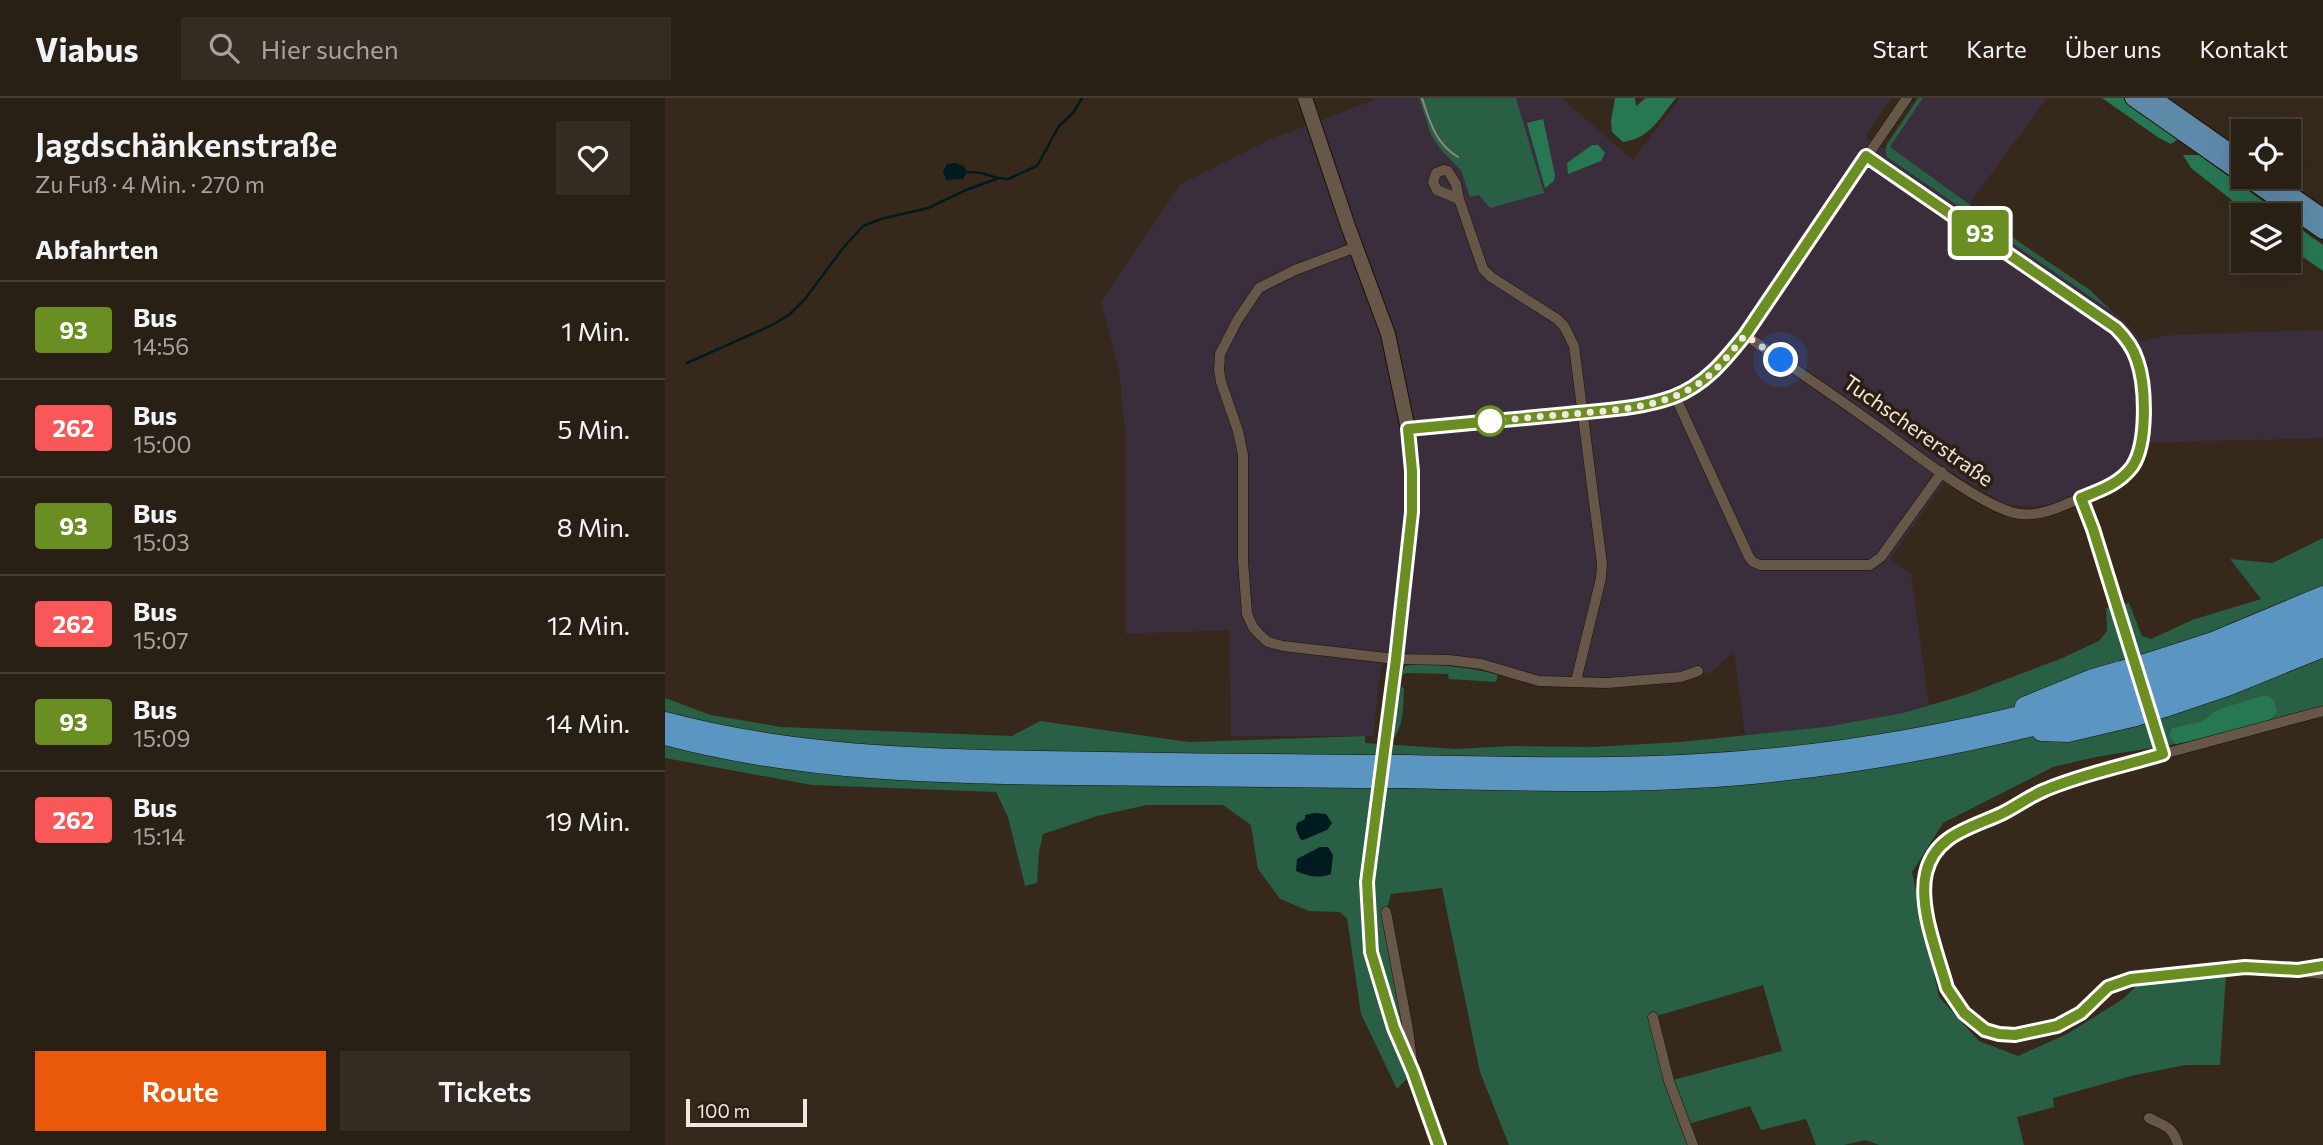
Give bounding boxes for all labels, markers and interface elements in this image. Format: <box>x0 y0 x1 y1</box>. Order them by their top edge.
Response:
search box <box>181 17 671 80</box>
text: Viabus <box>35 28 139 69</box>
icon: search <box>205 29 243 67</box>
text: Hier suchen <box>261 33 399 64</box>
text: Start <box>1873 34 1928 63</box>
text: Karte <box>1966 34 2027 63</box>
text: Über uns <box>2065 34 2161 63</box>
text: Kontakt <box>2199 34 2288 63</box>
map controls <box>2231 119 2301 273</box>
button: locate <box>2231 119 2301 189</box>
button: heart <box>556 121 630 195</box>
text: Jagdschänkenstraße <box>35 123 338 164</box>
text: Zu Fuß · 4 Min. · 270 m <box>35 170 265 198</box>
button: layers <box>2231 203 2301 273</box>
line badge: 93 <box>1949 210 2011 256</box>
text: 93 <box>1966 218 1994 247</box>
text: Abfahrten <box>35 233 158 264</box>
text: Bus <box>133 301 177 332</box>
text: 93 <box>59 315 88 344</box>
text: 1 Min. <box>561 315 630 346</box>
text: 14:56 <box>133 332 189 360</box>
your location <box>1763 342 1798 377</box>
street label: Tuchschererstraße <box>1839 369 1999 491</box>
text: Bus <box>133 399 177 430</box>
unlabelled marker <box>1475 406 1505 436</box>
text: 262 <box>53 413 94 442</box>
text: 5 Min. <box>557 413 630 444</box>
text: 15:00 <box>133 430 192 458</box>
text: Bus <box>133 497 177 528</box>
text: 93 <box>59 511 88 540</box>
text: 8 Min. <box>557 511 630 542</box>
text: 15:03 <box>133 528 190 556</box>
text: Bus <box>133 595 177 626</box>
text: 262 <box>53 609 94 638</box>
text: 12 Min. <box>547 609 630 640</box>
text: 15:07 <box>133 626 189 654</box>
text: Bus <box>133 693 177 724</box>
text: 93 <box>59 707 88 736</box>
text: 14 Min. <box>546 707 630 738</box>
text: 15:09 <box>133 724 190 752</box>
text: Bus <box>133 791 177 822</box>
text: 262 <box>53 805 94 834</box>
text: 19 Min. <box>546 805 630 836</box>
text: 15:14 <box>133 822 185 850</box>
button: Route <box>35 1051 326 1131</box>
button: Tickets <box>340 1051 630 1131</box>
scale bar <box>686 1096 807 1128</box>
text: 100 m <box>697 1099 750 1122</box>

